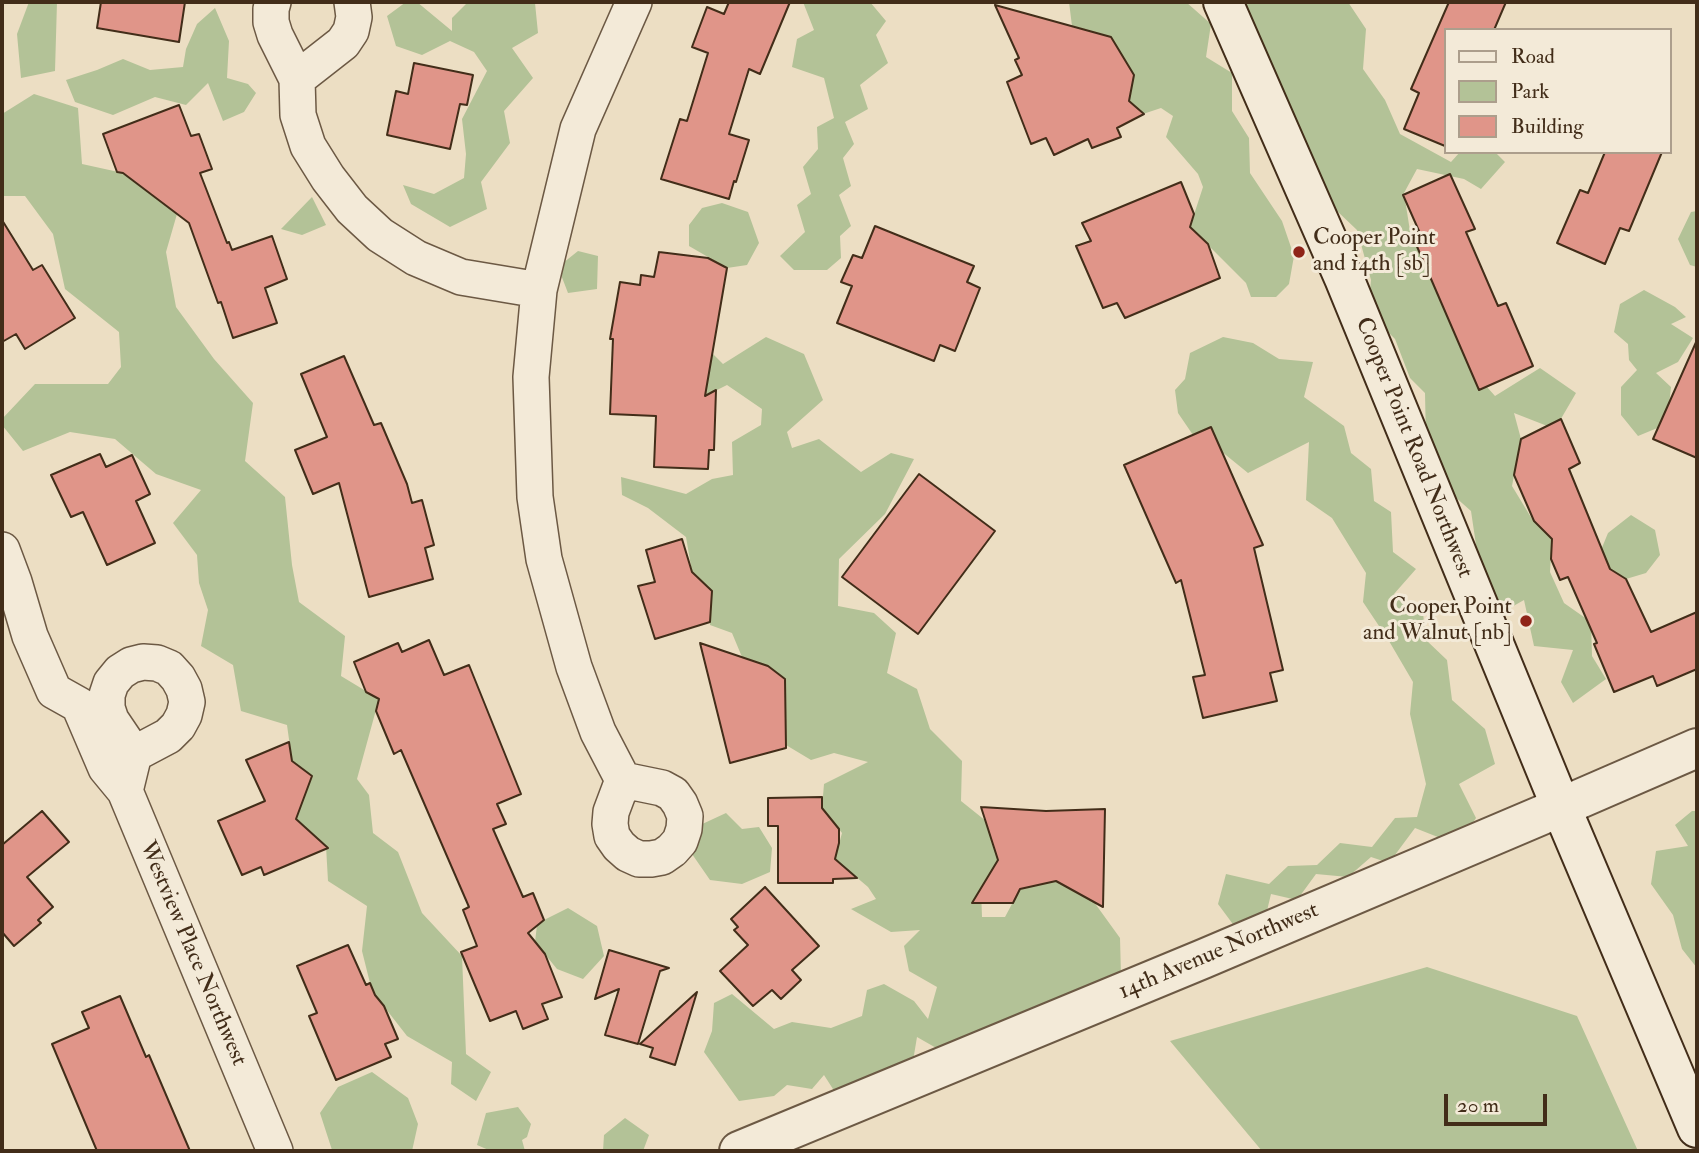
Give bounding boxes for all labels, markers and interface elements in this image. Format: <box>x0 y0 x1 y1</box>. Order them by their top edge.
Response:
legend <box>1444 28 1671 154</box>
text: Road <box>1511 43 1555 70</box>
text: Park <box>1511 78 1549 105</box>
text: Building <box>1511 113 1584 140</box>
place label: Cooper Point and 14th [sb] <box>1313 225 1436 279</box>
marker: Cooper Point and 14th [sb] <box>1291 244 1307 260</box>
street label: Cooper Point Road Northwest <box>1348 314 1478 582</box>
place label: Cooper Point and Walnut [nb] <box>1363 594 1512 648</box>
marker: Cooper Point and Walnut [nb] <box>1518 613 1534 629</box>
street label: Westview Place Northwest <box>132 838 252 1070</box>
street label: 14th Avenue Northwest <box>1115 897 1323 1007</box>
scale bar <box>1447 1080 1550 1124</box>
text: 20 m <box>1457 1092 1499 1119</box>

